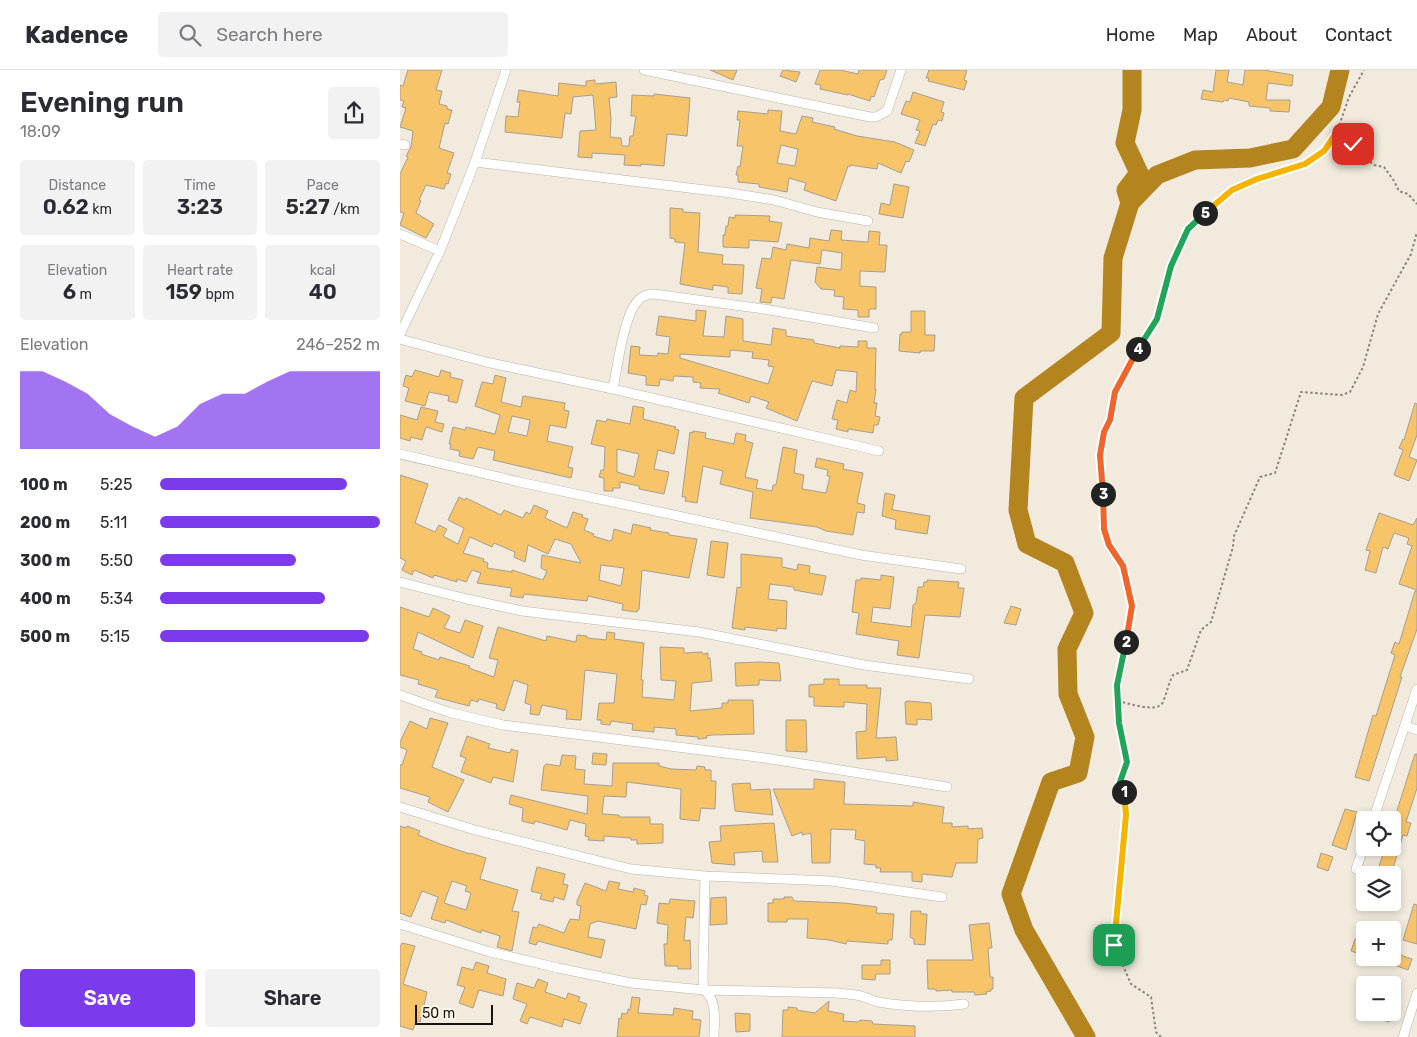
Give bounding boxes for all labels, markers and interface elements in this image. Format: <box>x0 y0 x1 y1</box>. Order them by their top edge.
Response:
search box <box>158 12 508 57</box>
text: Kadence <box>25 21 128 49</box>
icon: search <box>176 21 204 49</box>
text: Search here <box>216 23 323 46</box>
text: Home <box>1106 24 1155 46</box>
text: Map <box>1183 24 1218 46</box>
text: About <box>1246 24 1297 46</box>
text: Contact <box>1325 24 1392 46</box>
text: Evening run <box>20 86 184 119</box>
button: share <box>328 87 380 139</box>
text: 18:09 <box>20 122 61 141</box>
pin <box>1332 123 1374 165</box>
icon: check <box>1339 130 1367 158</box>
text: Distance <box>49 177 106 194</box>
text: Time <box>184 177 216 194</box>
text: Pace <box>307 177 339 194</box>
text: 0.62 <box>43 194 89 219</box>
text: 3:23 <box>177 194 223 219</box>
text: 5:27 <box>286 194 330 219</box>
pin: 5 <box>1192 200 1218 226</box>
text: km <box>89 201 112 218</box>
text: /km <box>330 201 360 218</box>
text: 5 <box>1201 205 1210 222</box>
text: Elevation <box>47 262 107 279</box>
text: Heart rate <box>167 262 233 279</box>
text: kcal <box>310 262 336 279</box>
text: 6 <box>63 279 76 304</box>
text: 159 <box>165 279 202 304</box>
text: 40 <box>309 279 337 304</box>
text: m <box>76 286 92 303</box>
text: bpm <box>202 286 235 303</box>
text: Elevation <box>20 335 89 354</box>
text: 246–252 m <box>296 335 380 354</box>
pin: 4 <box>1126 336 1150 362</box>
text: 4 <box>1134 341 1143 358</box>
text: 100 m <box>20 475 68 494</box>
text: 5:25 <box>100 475 133 494</box>
pin: 3 <box>1090 482 1116 506</box>
text: 3 <box>1099 486 1108 503</box>
text: 200 m <box>20 513 70 532</box>
text: 5:11 <box>100 513 127 532</box>
text: 300 m <box>20 551 70 570</box>
text: 5:50 <box>100 551 133 570</box>
text: 400 m <box>20 589 71 608</box>
text: 5:34 <box>100 589 133 608</box>
text: 500 m <box>20 627 70 646</box>
text: 5:15 <box>100 627 130 646</box>
pin: 2 <box>1114 630 1138 654</box>
text: 2 <box>1122 634 1131 651</box>
pin: 1 <box>1112 780 1136 804</box>
text: 1 <box>1121 784 1128 801</box>
map controls <box>1356 811 1401 1021</box>
button: locate <box>1356 811 1401 856</box>
button: layers <box>1356 866 1401 911</box>
button: + <box>1356 921 1401 966</box>
pin <box>1093 924 1135 966</box>
icon: arrive <box>1100 931 1128 959</box>
button: Save <box>20 969 195 1027</box>
button: Share <box>205 969 380 1027</box>
button: − <box>1356 976 1401 1021</box>
scale bar <box>415 1002 492 1025</box>
text: 50 m <box>422 1005 455 1022</box>

